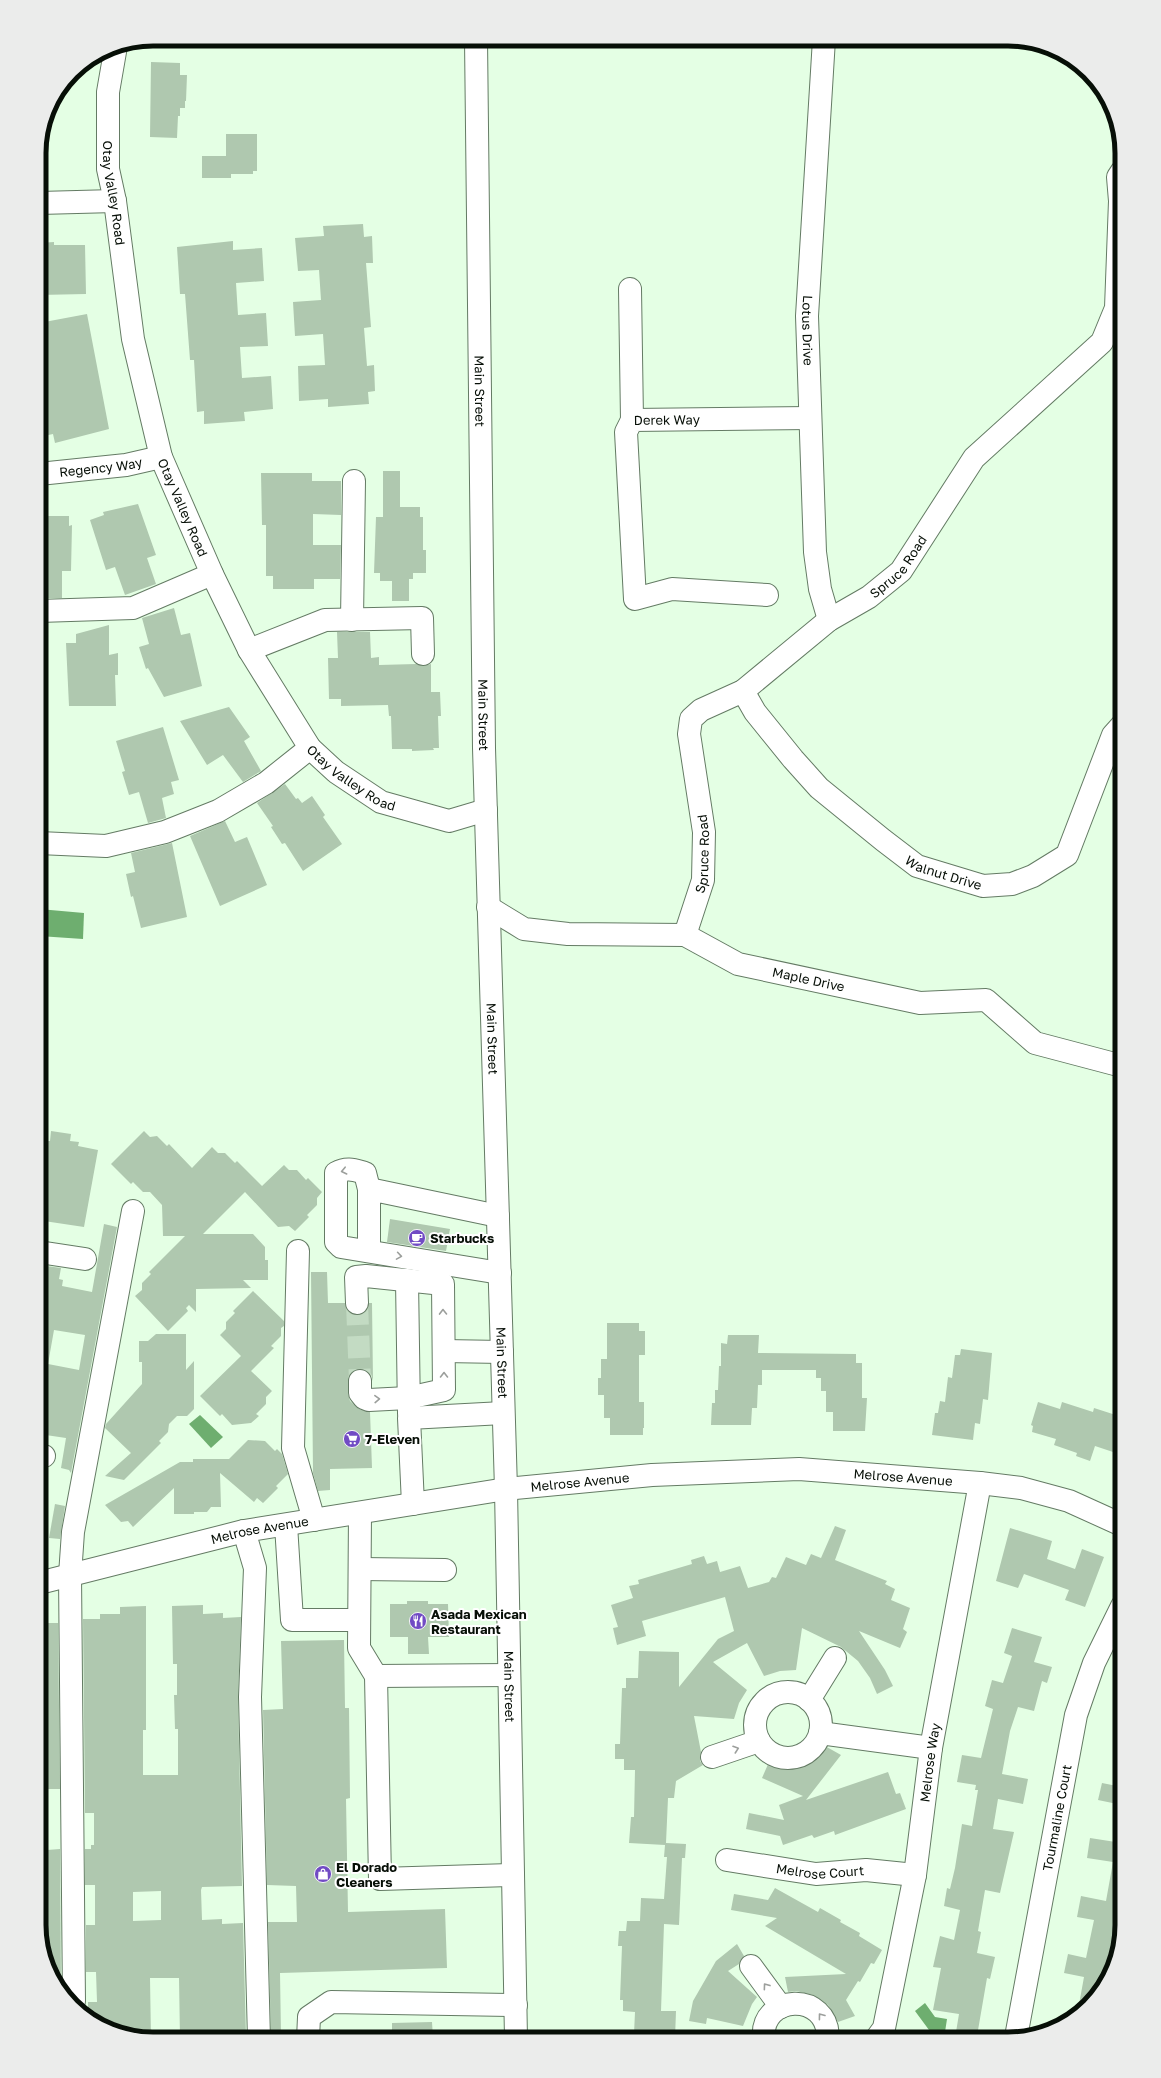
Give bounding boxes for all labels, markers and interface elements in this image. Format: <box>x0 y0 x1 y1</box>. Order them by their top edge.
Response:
street label: Otay Valley Road <box>100 140 129 246</box>
street label: Lotus Drive <box>799 295 817 366</box>
street label: Main Street <box>472 355 488 427</box>
street label: Derek Way <box>634 411 701 428</box>
street label: Regency Way <box>58 453 144 480</box>
street label: Otay Valley Road <box>155 456 211 559</box>
street label: Spruce Road <box>866 532 930 601</box>
street label: Main Street <box>475 679 492 751</box>
street label: Otay Valley Road <box>304 741 397 814</box>
street label: Spruce Road <box>691 813 712 895</box>
street label: Walnut Drive <box>902 852 984 893</box>
street label: Maple Drive <box>771 964 846 995</box>
street label: Main Street <box>484 1003 502 1075</box>
one-way arrow <box>341 1166 347 1174</box>
cafe icon: Starbucks <box>407 1228 427 1248</box>
place label: Starbucks <box>430 1230 494 1246</box>
one-way arrow <box>396 1251 402 1260</box>
one-way arrow <box>439 1309 447 1315</box>
street label: Main Street <box>493 1327 511 1399</box>
one-way arrow <box>440 1372 448 1378</box>
one-way arrow <box>374 1395 380 1404</box>
supermarket icon: 7-Eleven <box>342 1429 362 1449</box>
place label: 7-Eleven <box>365 1431 420 1447</box>
street label: Melrose Avenue <box>853 1465 953 1489</box>
street label: Melrose Avenue <box>530 1469 630 1495</box>
street label: Melrose Avenue <box>209 1513 310 1547</box>
place label: Asada Mexican Restaurant <box>431 1606 527 1637</box>
restaurant icon: Asada Mexican Restaurant <box>408 1611 428 1631</box>
street label: Main Street <box>501 1651 518 1723</box>
street label: Melrose Way <box>916 1721 944 1803</box>
one-way arrow <box>732 1746 739 1754</box>
street label: Tourmaline Court <box>1039 1763 1075 1872</box>
place label: El Dorado Cleaners <box>336 1859 397 1890</box>
street label: Melrose Court <box>775 1860 865 1882</box>
shop icon: El Dorado Cleaners <box>313 1864 333 1884</box>
one-way arrow <box>764 1984 771 1991</box>
one-way arrow <box>819 2014 826 2021</box>

